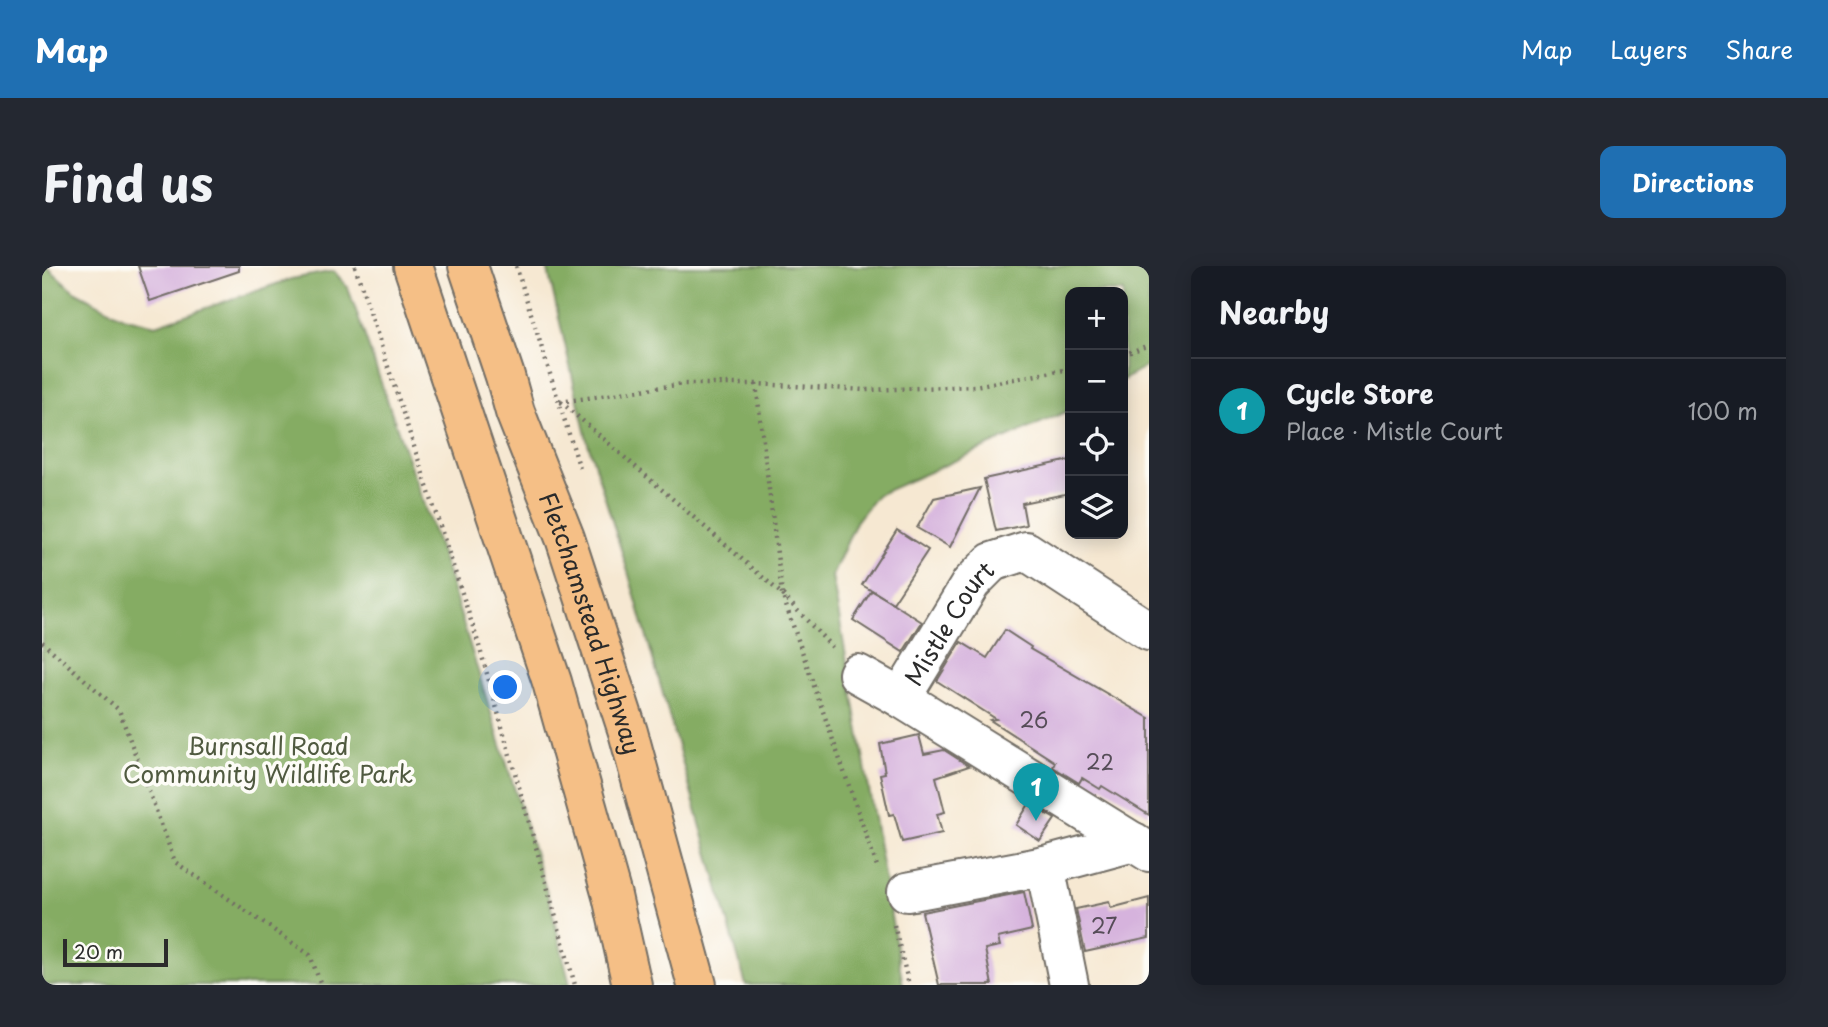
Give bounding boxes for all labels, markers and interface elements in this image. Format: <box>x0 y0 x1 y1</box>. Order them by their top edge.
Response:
text: Map <box>35 24 108 74</box>
text: Map <box>1521 31 1572 67</box>
text: Layers <box>1610 31 1687 67</box>
text: Share <box>1725 31 1793 67</box>
text: Find us <box>42 145 213 219</box>
button: Directions <box>1600 146 1786 218</box>
map controls <box>1065 287 1128 539</box>
button: + <box>1065 287 1128 350</box>
text: Nearby <box>1219 289 1329 334</box>
button: − <box>1065 350 1128 413</box>
text: Cycle Store <box>1286 374 1434 413</box>
text: 1 <box>1237 393 1248 428</box>
text: 100 m <box>1688 393 1758 428</box>
button: locate <box>1065 413 1128 476</box>
text: Place · Mistle Court <box>1286 413 1503 448</box>
button: layers <box>1065 476 1128 539</box>
street label: Fletchamstead Highway <box>530 487 651 758</box>
street label: Mistle Court <box>895 552 1002 692</box>
your location <box>488 670 522 704</box>
house number: 26 <box>1020 703 1048 735</box>
park label: Burnsall Road Community Wildlife Park <box>123 727 413 791</box>
house number: 22 <box>1086 745 1114 777</box>
pin: 1 <box>1013 763 1059 821</box>
house number: 27 <box>1091 909 1117 941</box>
scale bar <box>63 936 168 968</box>
text: 20 m <box>74 937 123 965</box>

